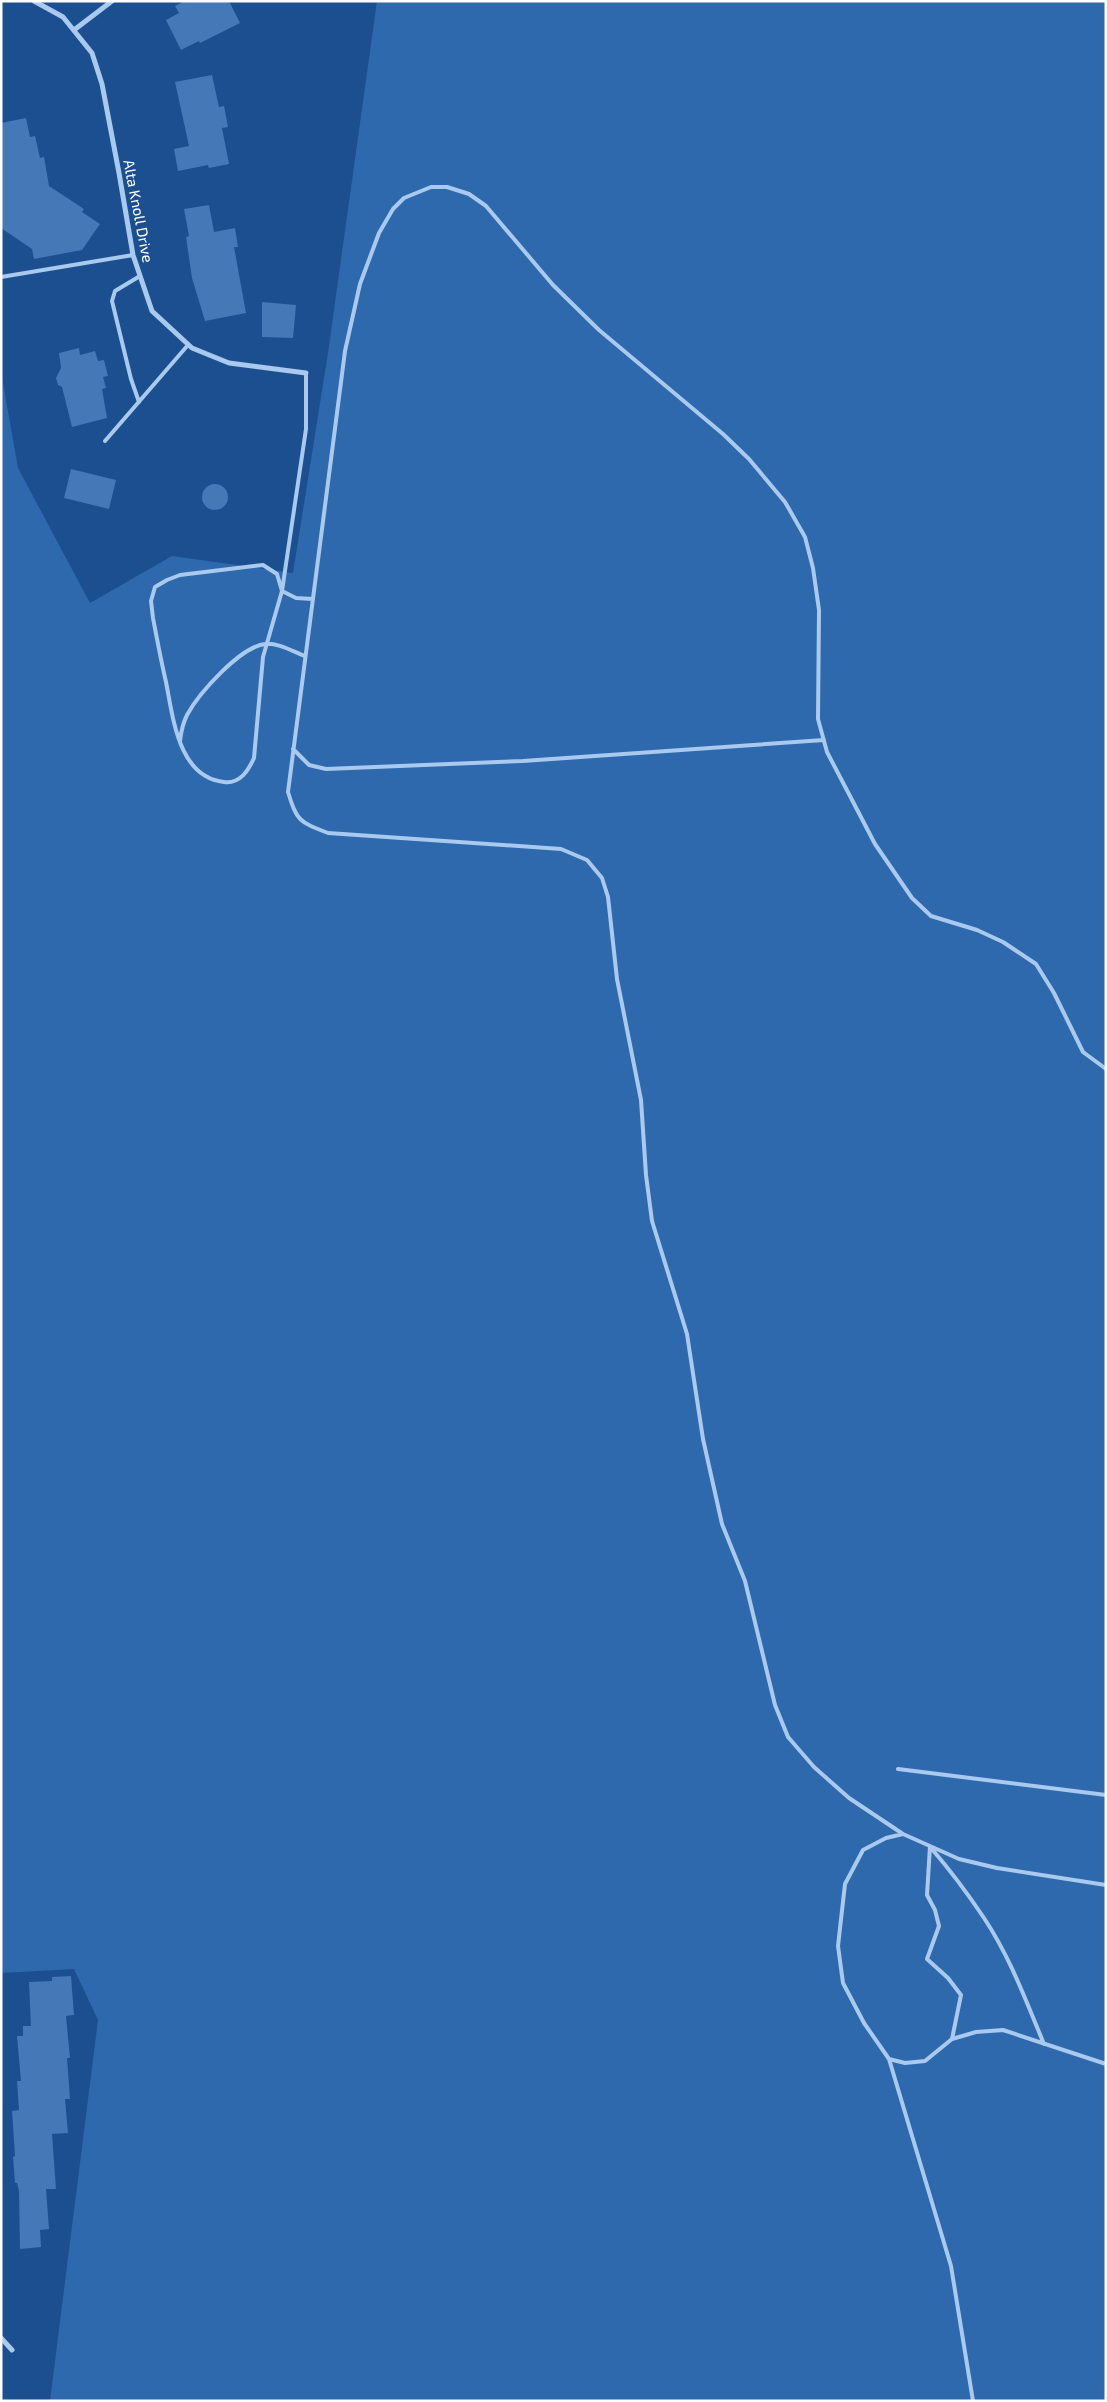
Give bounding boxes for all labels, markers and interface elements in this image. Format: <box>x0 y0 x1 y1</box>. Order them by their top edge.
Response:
street label: Alta Knoll Drive <box>120 158 158 264</box>

